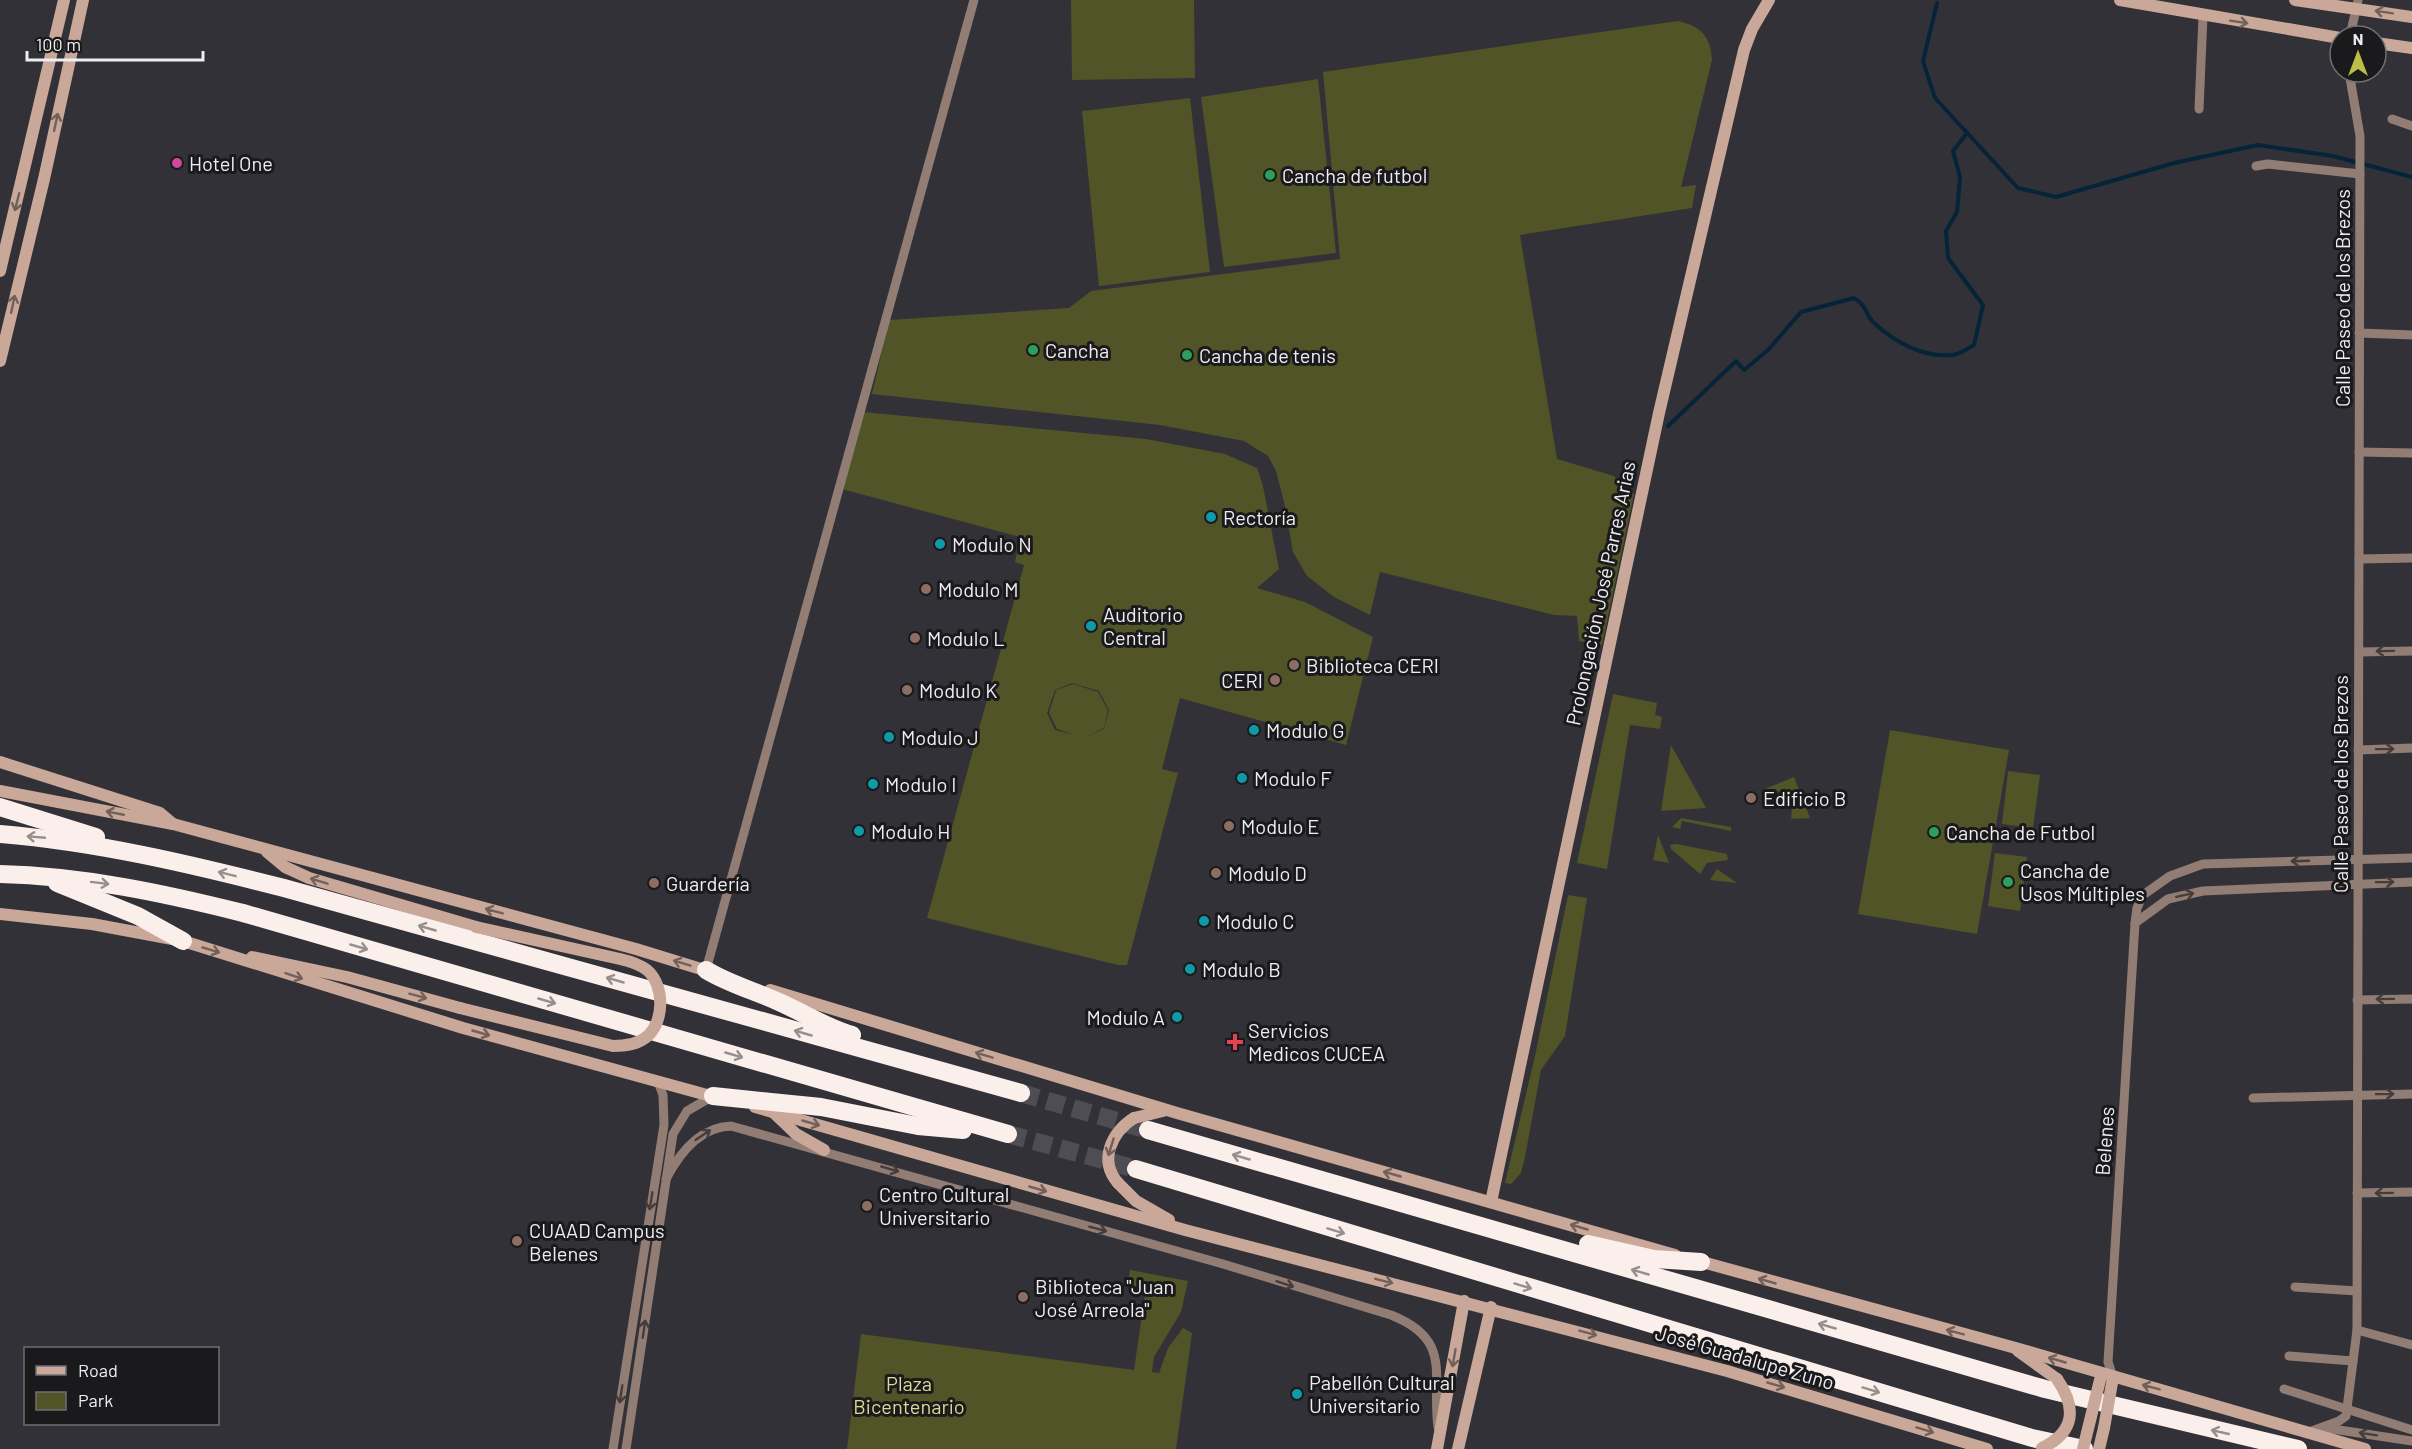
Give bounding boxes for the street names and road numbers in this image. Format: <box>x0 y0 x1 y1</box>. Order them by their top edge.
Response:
street label: Calle Paseo de los Brezos <box>2330 189 2354 407</box>
street label: Prolongación José Parres Arias <box>1560 459 1640 727</box>
street label: Calle Paseo de los Brezos <box>2328 675 2352 893</box>
street label: Belenes <box>2090 1106 2118 1176</box>
street label: José Guadalupe Zuno <box>1653 1320 1837 1394</box>

